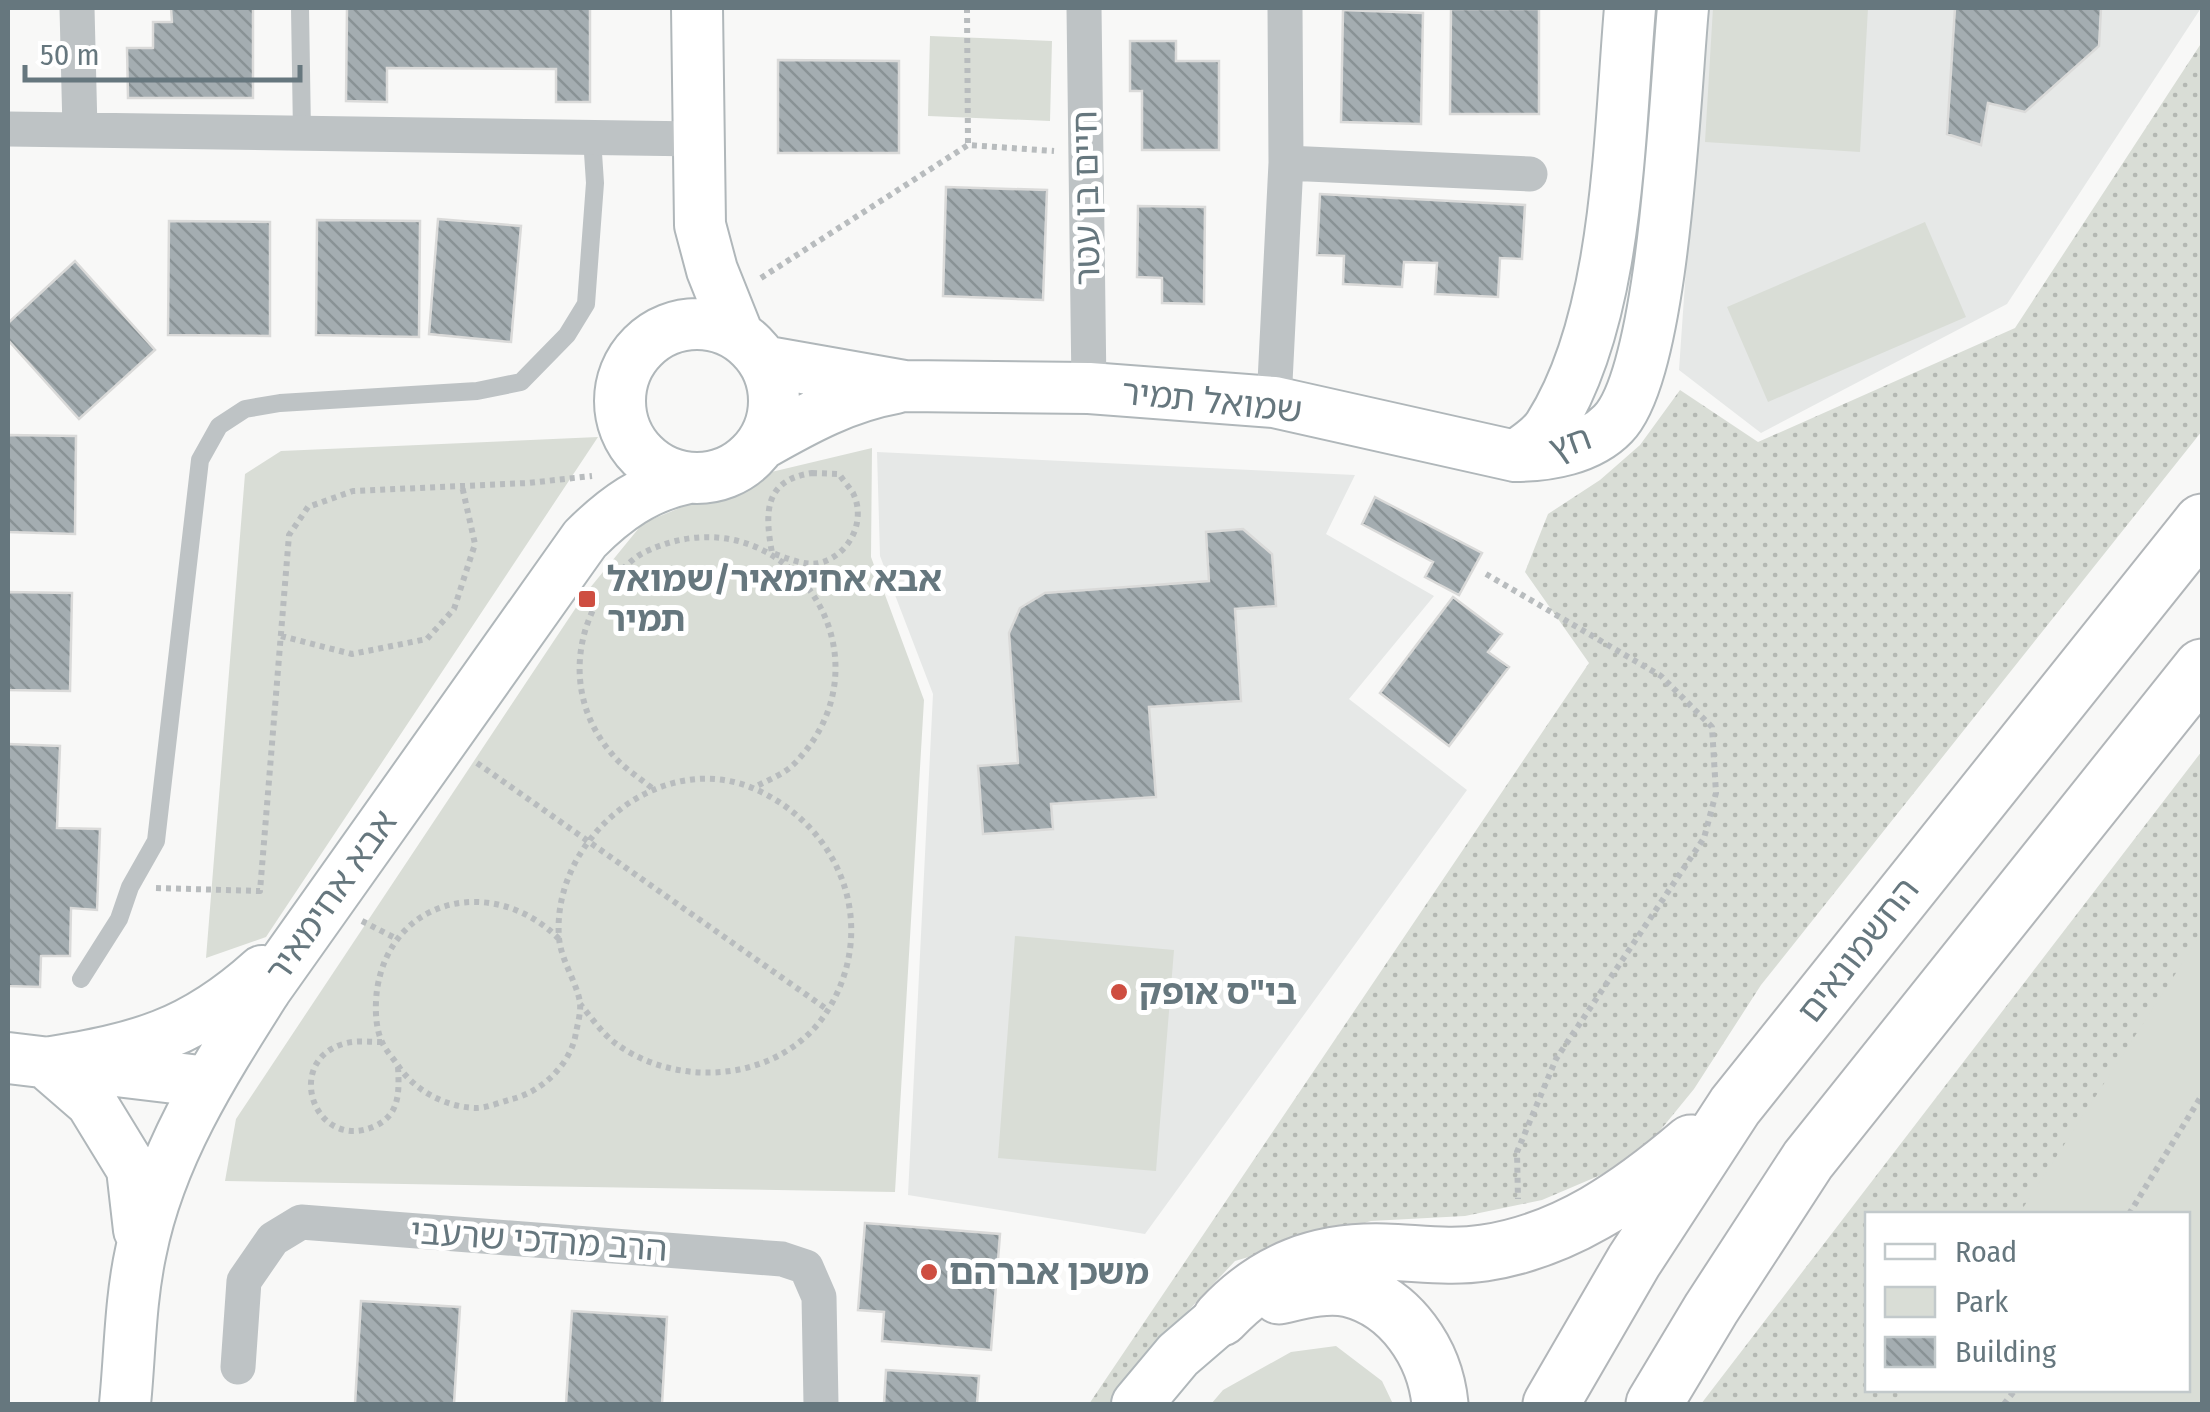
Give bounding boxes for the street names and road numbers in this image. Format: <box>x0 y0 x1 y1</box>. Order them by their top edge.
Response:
street label: חיים בן עטר <box>1063 110 1109 286</box>
street label: שמואל תמיר <box>1120 371 1304 431</box>
street label: חץ <box>1543 416 1597 470</box>
street label: אבא אחימאיר <box>256 802 406 990</box>
street label: החשמונאים <box>1788 869 1928 1031</box>
street label: הרב מרדכי שרעבי <box>409 1210 669 1270</box>

